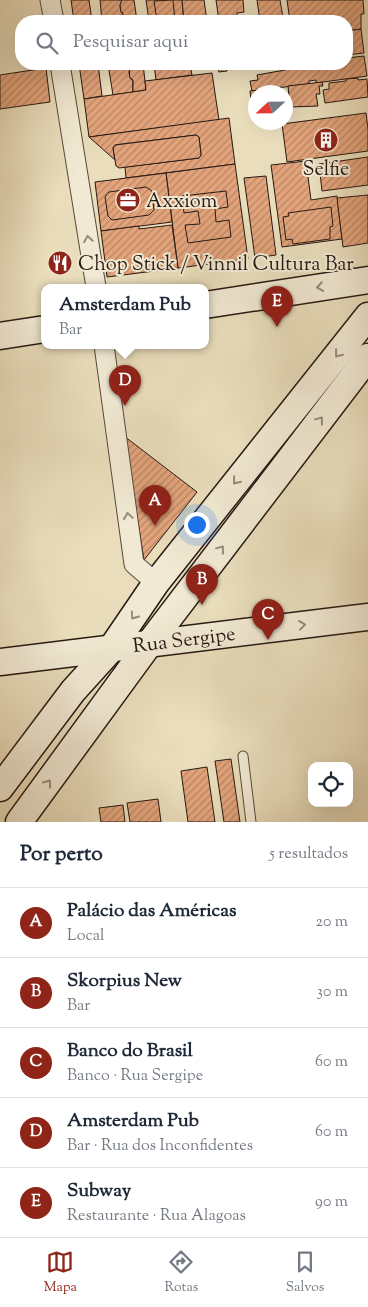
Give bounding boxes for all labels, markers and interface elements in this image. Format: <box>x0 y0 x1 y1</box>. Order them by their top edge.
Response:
search box <box>15 15 353 70</box>
icon: search <box>33 29 61 57</box>
text: Pesquisar aqui <box>73 29 188 56</box>
north arrow <box>248 85 293 130</box>
building icon: Selfie <box>313 127 339 153</box>
place label: Selfie <box>303 156 349 185</box>
office icon: Axxiom <box>115 187 141 213</box>
place label: Axxiom <box>146 188 218 217</box>
one-way arrow <box>83 235 94 243</box>
restaurant icon: Chop Stick / Vinnil Cultura Bar <box>47 250 73 276</box>
place label: Chop Stick / Vinnil Cultura Bar <box>78 251 354 280</box>
one-way arrow <box>315 281 323 292</box>
popup <box>41 284 209 349</box>
pin: E <box>261 286 293 327</box>
text: Amsterdam Pub <box>59 292 191 319</box>
text: Bar <box>59 319 82 342</box>
one-way arrow <box>335 348 343 357</box>
pin: D <box>109 365 141 406</box>
one-way arrow <box>314 417 322 426</box>
one-way arrow <box>234 475 242 484</box>
pin: A <box>139 485 171 526</box>
one-way arrow <box>123 511 133 520</box>
your location <box>184 512 210 538</box>
one-way arrow <box>216 546 224 555</box>
pin: B <box>186 564 218 605</box>
pin: C <box>252 599 284 640</box>
one-way arrow <box>131 610 140 620</box>
one-way arrow <box>298 620 306 631</box>
street label: Rua Sergipe <box>131 621 237 662</box>
map controls <box>308 762 353 807</box>
button: locate <box>308 762 353 807</box>
one-way arrow <box>42 779 51 789</box>
text: Por perto <box>20 840 103 870</box>
text: 5 resultados <box>269 843 348 866</box>
text: Palácio das Américas <box>67 898 236 925</box>
text: A <box>30 911 43 934</box>
text: 20 m <box>315 911 348 934</box>
text: Local <box>67 925 104 948</box>
text: Skorpius New <box>67 968 182 995</box>
text: B <box>31 981 41 1004</box>
text: 30 m <box>317 981 348 1004</box>
text: Bar <box>67 995 90 1018</box>
text: Banco do Brasil <box>67 1038 193 1065</box>
text: C <box>30 1051 42 1074</box>
text: 60 m <box>315 1051 348 1074</box>
text: Banco · Rua Sergipe <box>67 1065 203 1088</box>
text: Amsterdam Pub <box>67 1108 199 1135</box>
text: D <box>30 1121 42 1144</box>
text: 60 m <box>315 1121 348 1144</box>
text: Bar · Rua dos Inconfidentes <box>67 1135 253 1158</box>
text: Subway <box>67 1178 131 1205</box>
text: E <box>31 1191 41 1214</box>
text: 90 m <box>315 1191 348 1214</box>
text: Restaurante · Rua Alagoas <box>67 1205 246 1228</box>
tab: Mapa <box>44 1248 77 1298</box>
tab: Rotas <box>164 1248 198 1298</box>
tab: Salvos <box>286 1248 324 1298</box>

